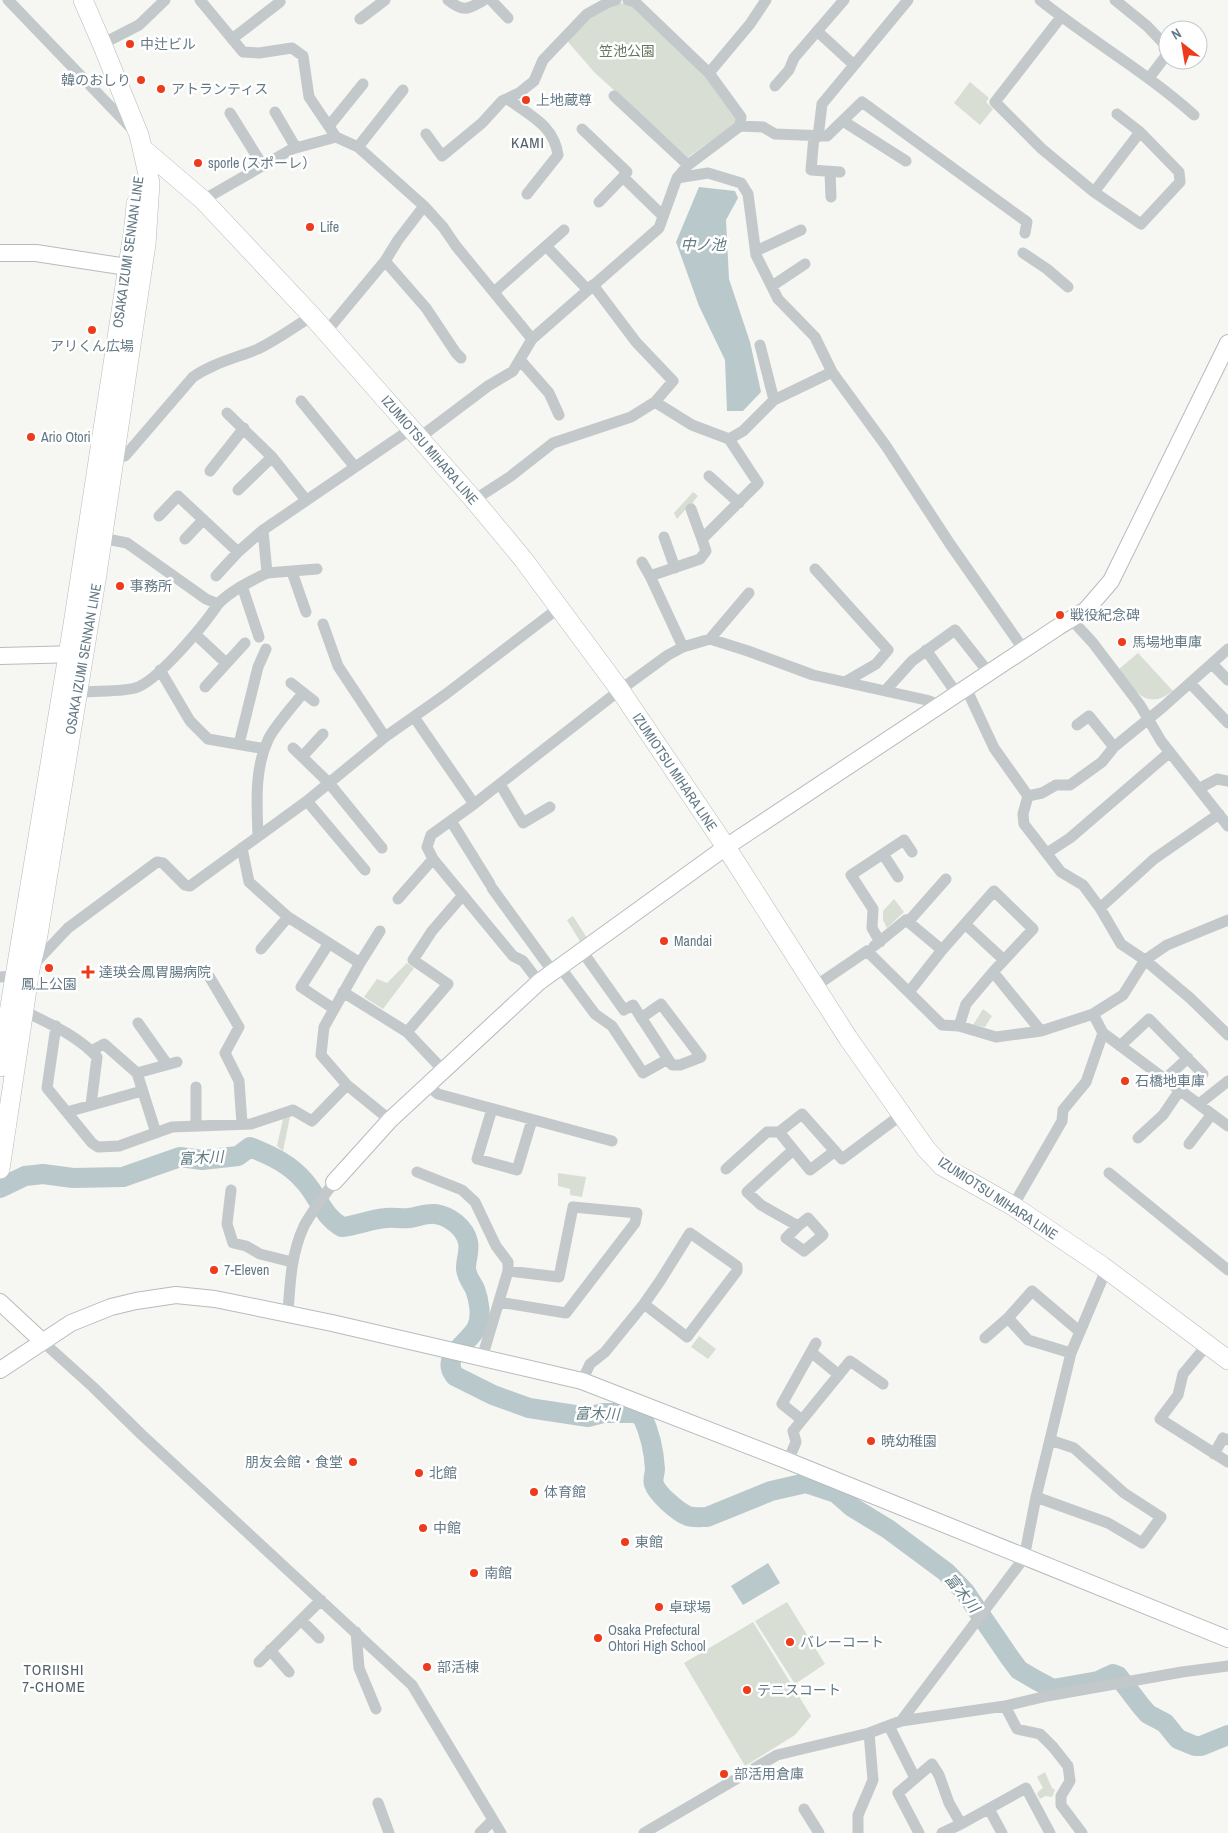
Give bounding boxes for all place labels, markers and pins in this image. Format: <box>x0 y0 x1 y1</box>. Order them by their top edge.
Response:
place label: 中辻ビル <box>140 35 196 53</box>
marker: 中辻ビル <box>124 38 136 50</box>
place label: 韓のおしり <box>61 71 131 89</box>
marker: 韓のおしり <box>135 74 147 86</box>
place label: アトランティス <box>171 80 268 98</box>
marker: アトランティス <box>155 83 167 95</box>
place label: 上地蔵尊 <box>536 91 592 109</box>
marker: 上地蔵尊 <box>520 94 532 106</box>
place label: sporle (スポーレ） <box>208 154 316 172</box>
marker: sporle (スポーレ） <box>192 157 204 169</box>
place label: Life <box>320 218 339 236</box>
marker: Life <box>304 221 316 233</box>
marker: アリくん広場 <box>86 324 98 336</box>
place label: アリくん広場 <box>50 337 134 355</box>
place label: Ario Otori <box>40 428 91 446</box>
marker: Ario Otori <box>25 431 37 443</box>
place label: 事務所 <box>130 577 172 595</box>
marker: 事務所 <box>114 580 126 592</box>
place label: 戦役紀念碑 <box>1070 606 1140 624</box>
marker: 戦役紀念碑 <box>1054 609 1066 621</box>
place label: 馬場地車庫 <box>1132 633 1202 651</box>
marker: 馬場地車庫 <box>1116 636 1128 648</box>
place label: Mandai <box>674 932 712 950</box>
marker: Mandai <box>658 935 670 947</box>
marker: 鳳上公園 <box>43 962 55 974</box>
place label: 達瑛会鳳胃腸病院 <box>99 963 211 981</box>
marker: 達瑛会鳳胃腸病院 <box>81 965 95 979</box>
place label: 鳳上公園 <box>21 975 77 993</box>
place label: 石橋地車庫 <box>1135 1072 1205 1090</box>
marker: 石橋地車庫 <box>1119 1075 1131 1087</box>
place label: 7-Eleven <box>224 1261 269 1279</box>
marker: 7-Eleven <box>208 1264 220 1276</box>
place label: 暁幼稚園 <box>881 1432 937 1450</box>
marker: 暁幼稚園 <box>865 1435 877 1447</box>
place label: 朋友会館・食堂 <box>245 1453 343 1471</box>
marker: 朋友会館・食堂 <box>347 1456 359 1468</box>
place label: 北館 <box>429 1464 457 1482</box>
marker: 北館 <box>413 1467 425 1479</box>
place label: 体育館 <box>544 1483 586 1501</box>
marker: 体育館 <box>528 1486 540 1498</box>
place label: 中館 <box>433 1519 461 1537</box>
marker: 中館 <box>417 1522 429 1534</box>
place label: 東館 <box>635 1533 663 1551</box>
marker: 東館 <box>619 1536 631 1548</box>
place label: 南館 <box>484 1564 512 1582</box>
marker: 南館 <box>468 1567 480 1579</box>
place label: 卓球場 <box>669 1598 711 1616</box>
marker: 卓球場 <box>653 1601 665 1613</box>
place label: Osaka Prefectural Ohtori High School <box>608 1621 706 1655</box>
marker: Osaka Prefectural Ohtori High School <box>592 1632 604 1644</box>
place label: バレーコート <box>800 1633 884 1651</box>
marker: バレーコート <box>784 1636 796 1648</box>
place label: 部活棟 <box>437 1658 479 1676</box>
marker: 部活棟 <box>421 1661 433 1673</box>
place label: テニスコート <box>757 1681 841 1699</box>
marker: テニスコート <box>741 1684 753 1696</box>
place label: 部活用倉庫 <box>734 1765 804 1783</box>
marker: 部活用倉庫 <box>718 1768 730 1780</box>

